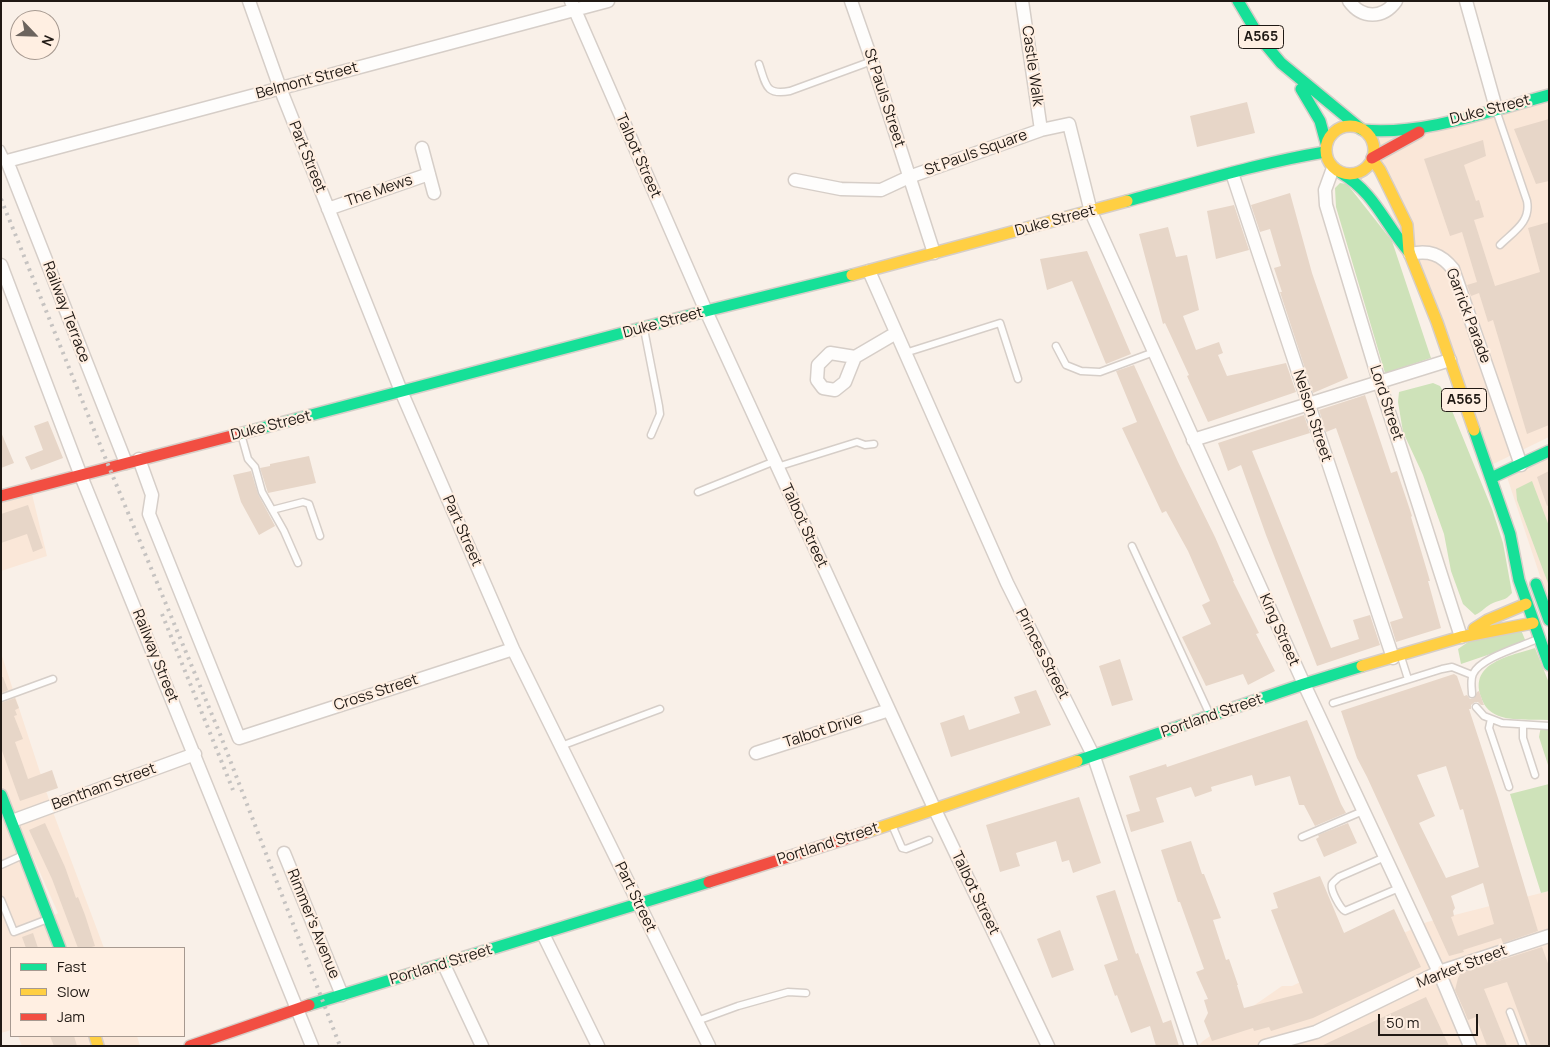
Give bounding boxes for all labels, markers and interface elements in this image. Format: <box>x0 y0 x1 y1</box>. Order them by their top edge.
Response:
north arrow <box>10 10 60 60</box>
street label: Castle Walk <box>1017 25 1047 107</box>
road number: A565 <box>1238 26 1284 48</box>
text: N <box>38 32 59 49</box>
street label: St Pauls Street <box>860 46 908 150</box>
street label: Belmont Street <box>254 59 360 103</box>
street label: Duke Street <box>1448 91 1532 129</box>
street label: Talbot Street <box>611 111 665 201</box>
street label: Part Street <box>285 119 329 195</box>
street label: St Pauls Square <box>922 126 1030 180</box>
street label: The Mews <box>343 171 415 211</box>
street label: Duke Street <box>1013 202 1097 240</box>
street label: Railway Terrace <box>38 259 94 365</box>
street label: Garrick Parade <box>1442 266 1494 366</box>
street label: Duke Street <box>621 304 705 342</box>
street label: Lord Street <box>1365 363 1407 443</box>
street label: Nelson Street <box>1289 368 1335 464</box>
road number: A565 <box>1442 388 1486 412</box>
street label: Duke Street <box>229 407 313 445</box>
street label: Talbot Street <box>777 481 831 571</box>
street label: Part Street <box>438 493 486 569</box>
street label: King Street <box>1255 591 1303 669</box>
street label: Princes Street <box>1012 606 1072 702</box>
street label: Railway Street <box>128 607 182 705</box>
street label: Cross Street <box>332 671 420 715</box>
street label: Portland Street <box>1159 690 1265 742</box>
street label: Talbot Drive <box>781 710 865 752</box>
street label: Bentham Street <box>49 760 159 814</box>
street label: Portland Street <box>775 819 881 869</box>
street label: Talbot Street <box>947 848 1003 938</box>
street label: Part Street <box>610 859 660 935</box>
street label: Rimmer's Avenue <box>283 867 343 981</box>
street label: Portland Street <box>388 941 494 989</box>
street label: Market Street <box>1414 941 1510 993</box>
legend <box>10 947 185 1037</box>
text: Fast <box>57 956 86 977</box>
text: Slow <box>57 981 90 1002</box>
scale bar <box>1380 1004 1480 1036</box>
text: Jam <box>57 1006 85 1027</box>
text: 50 m <box>1386 1012 1420 1033</box>

